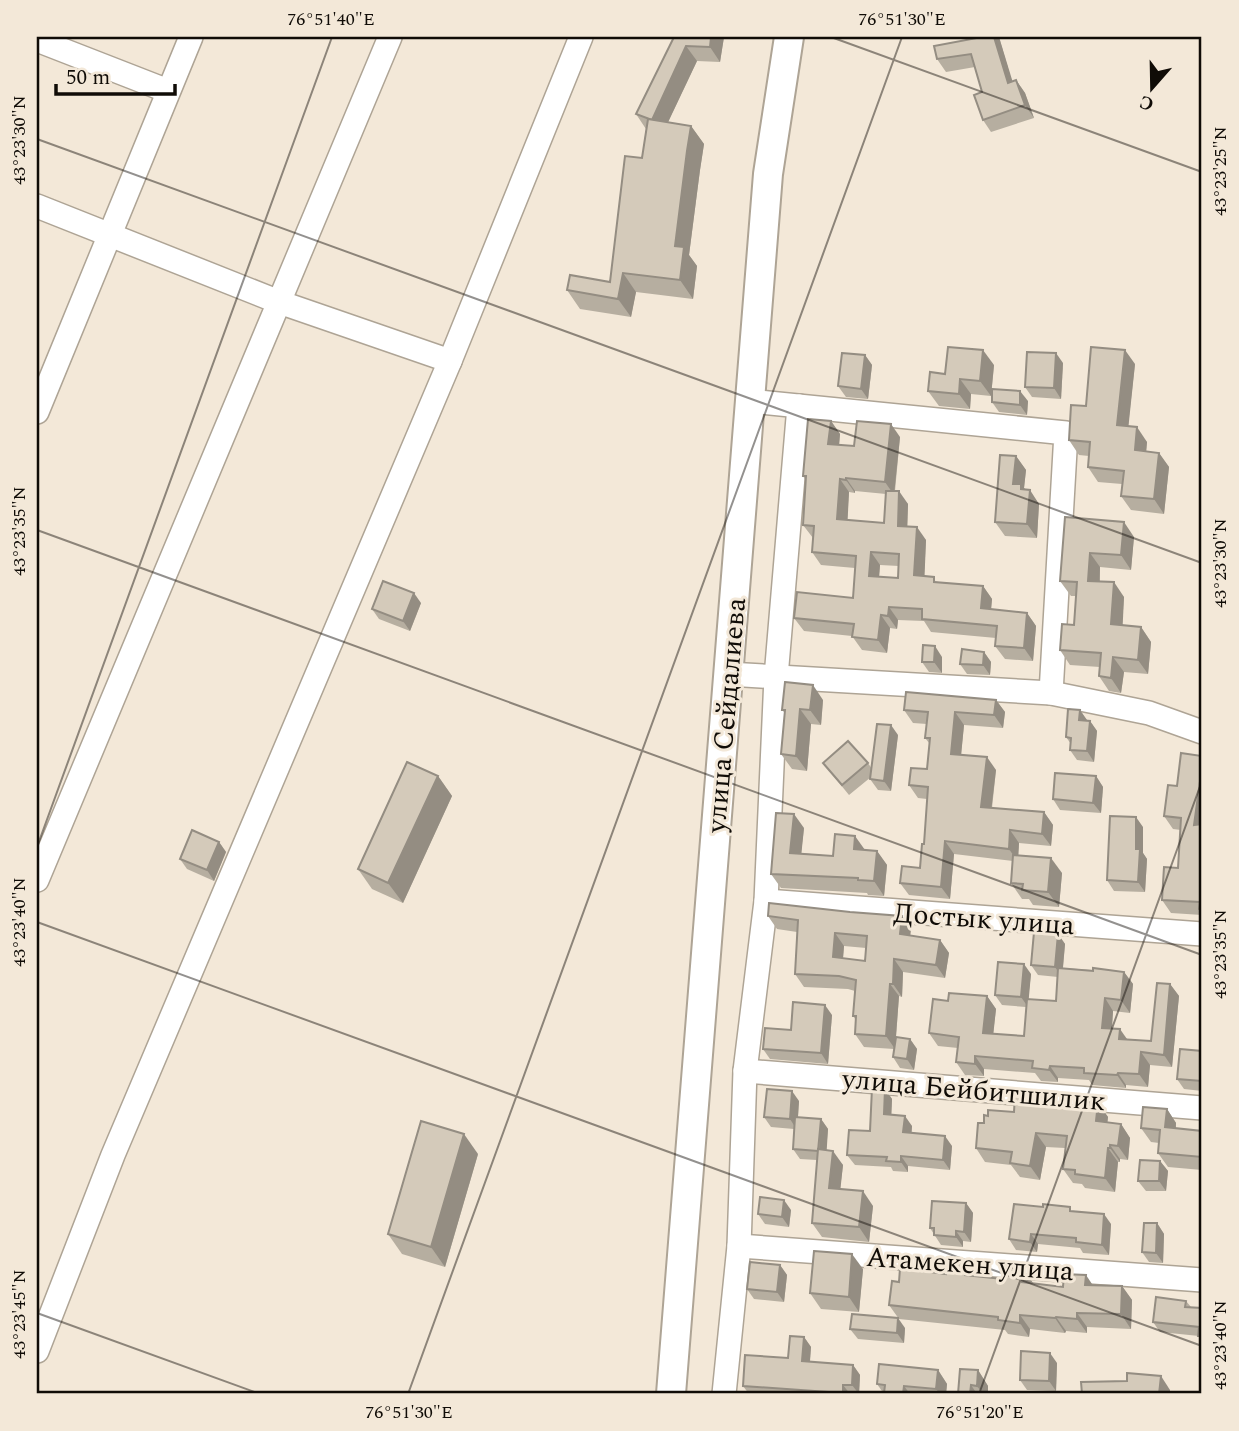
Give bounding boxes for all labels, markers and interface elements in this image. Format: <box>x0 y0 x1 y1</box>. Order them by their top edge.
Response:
text: 76°51'40"E <box>287 6 375 33</box>
text: 76°51'30"E <box>858 6 946 33</box>
scale bar <box>56 52 175 96</box>
north arrow <box>1116 52 1186 122</box>
text: 50 m <box>66 62 110 94</box>
text: С <box>1135 87 1158 119</box>
text: 43°23'30"N <box>6 95 33 185</box>
text: 43°23'25"N <box>1207 126 1234 216</box>
text: 43°23'35"N <box>6 486 33 576</box>
text: 43°23'30"N <box>1207 518 1234 608</box>
street label: улица Сейдалиева <box>695 595 758 836</box>
text: 43°23'40"N <box>6 877 33 967</box>
street label: Достык улица <box>892 892 1076 947</box>
text: 43°23'35"N <box>1207 909 1234 999</box>
street label: улица Бейбитшилик <box>839 1057 1107 1123</box>
street label: Атамекен улица <box>864 1236 1076 1293</box>
text: 43°23'45"N <box>6 1269 33 1359</box>
text: 43°23'40"N <box>1207 1300 1234 1390</box>
text: 76°51'30"E <box>365 1399 453 1426</box>
text: 76°51'20"E <box>936 1399 1024 1426</box>

